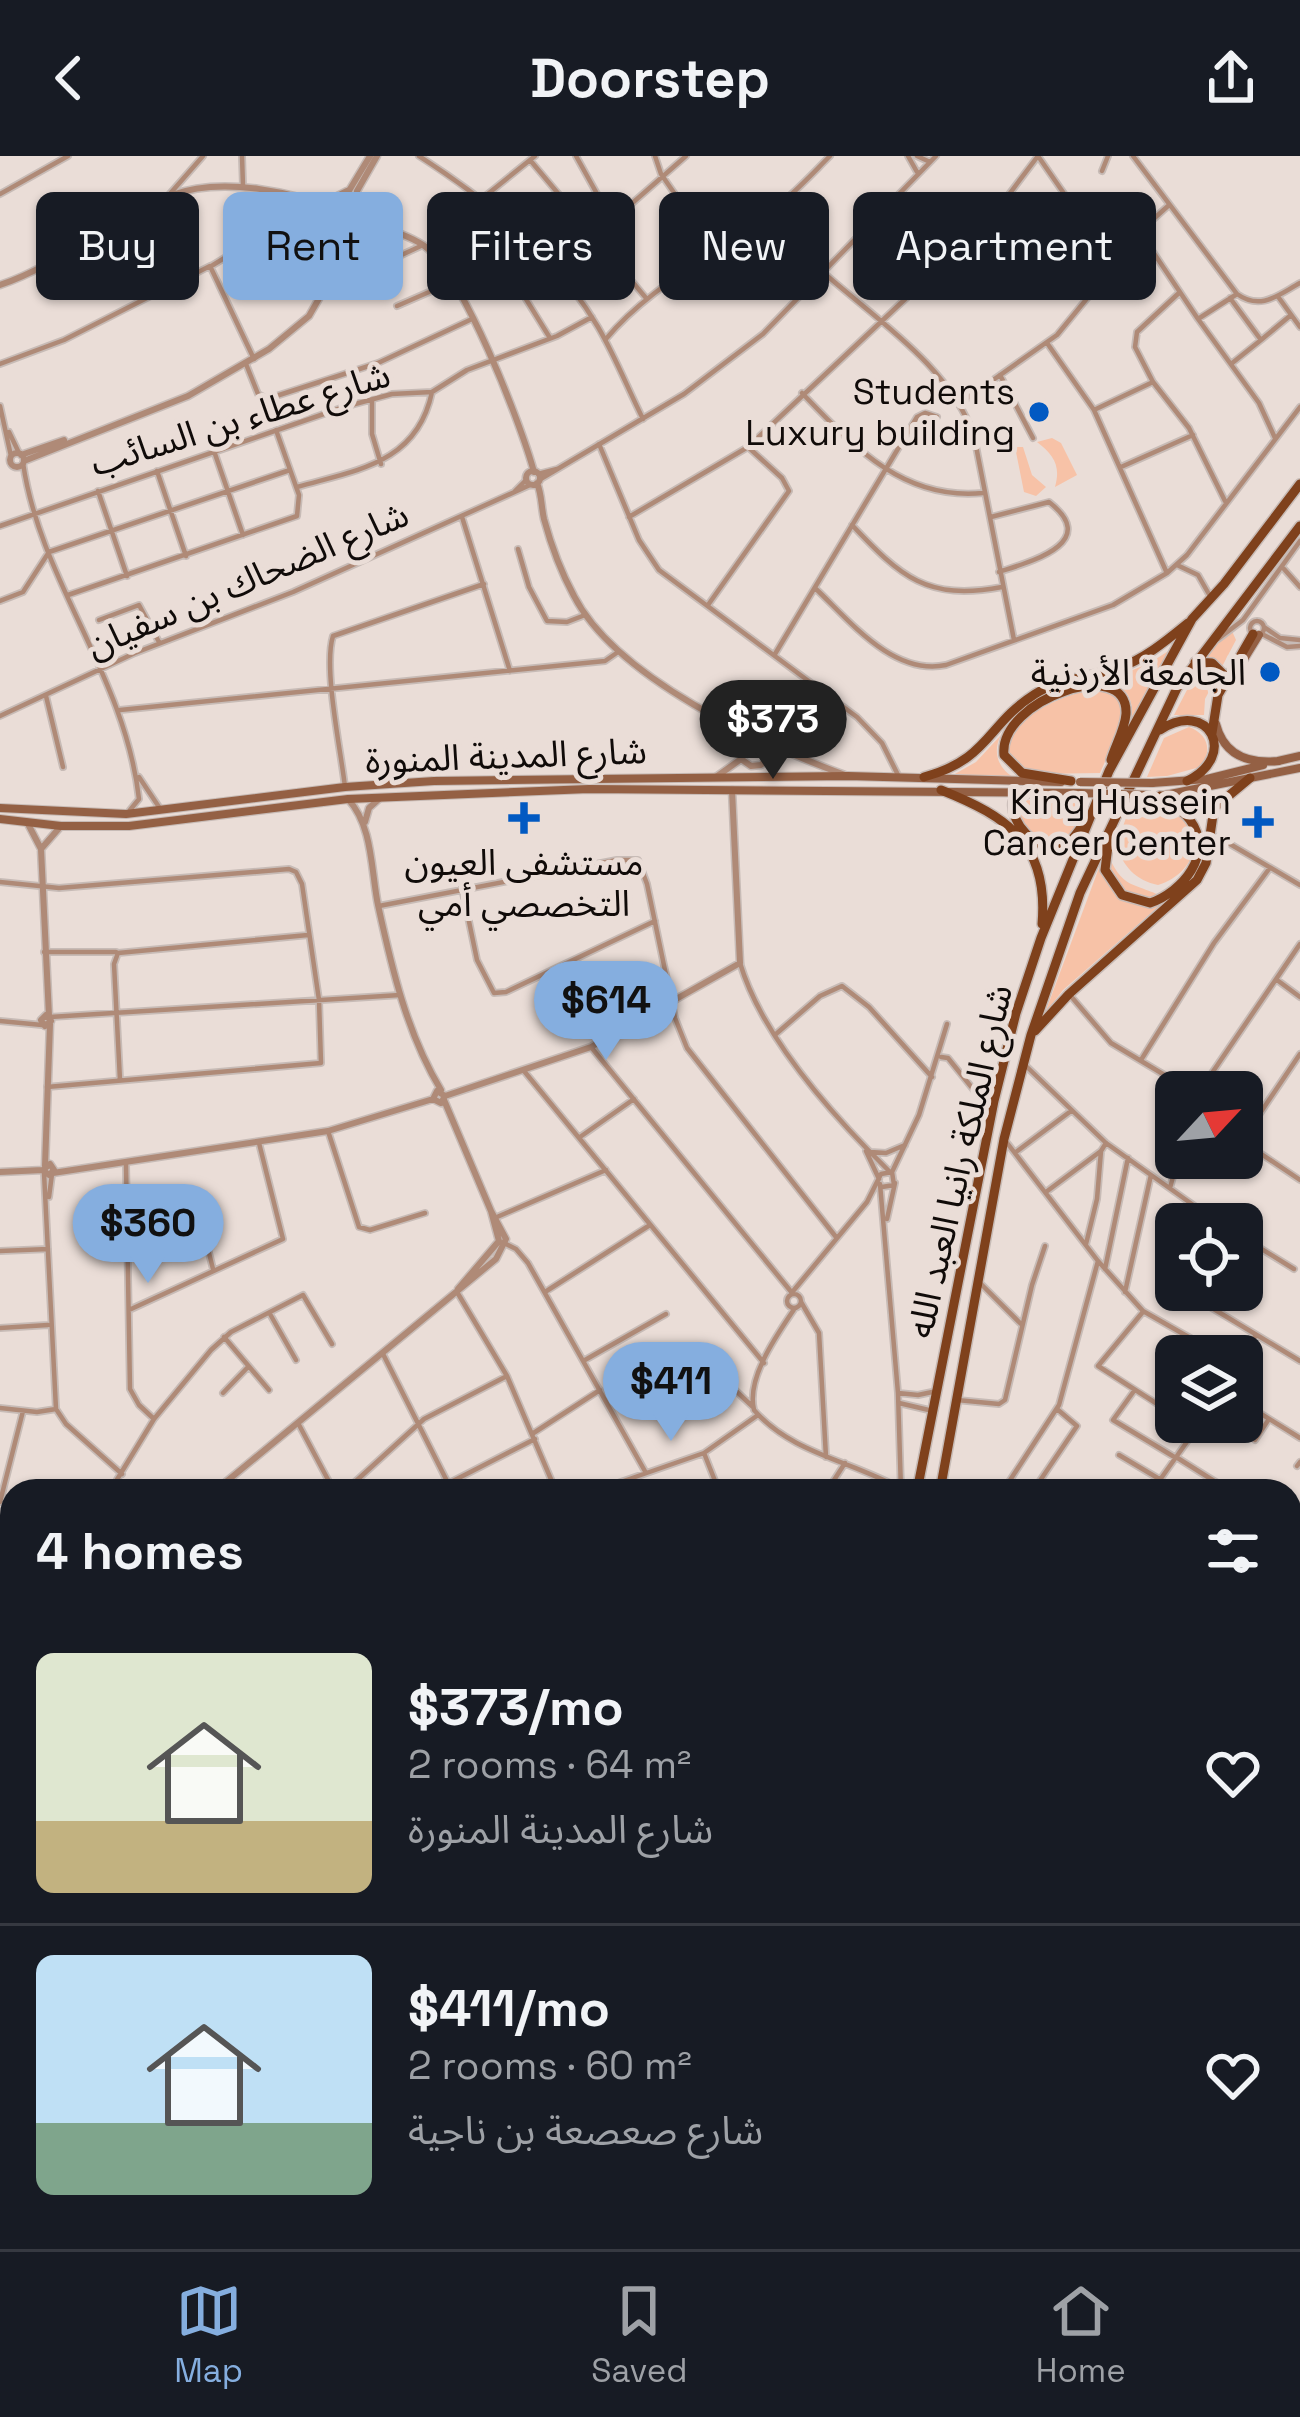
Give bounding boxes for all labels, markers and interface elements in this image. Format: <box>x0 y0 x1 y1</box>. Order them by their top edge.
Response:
text: Doorstep <box>530 44 770 113</box>
icon: back <box>36 45 102 111</box>
icon: share <box>1198 45 1264 111</box>
chip: Buy <box>36 192 199 300</box>
chip: Rent <box>223 192 403 300</box>
chip: Filters <box>427 192 635 300</box>
chip: New <box>659 192 829 300</box>
chip: Apartment <box>853 192 1156 300</box>
street label: شارع عطاء بن السائب <box>85 352 397 489</box>
place label: Students Luxury building <box>745 369 1015 456</box>
marker: Students Luxury building <box>1026 399 1052 425</box>
street label: شارع الضحاك بن سفيان <box>79 491 417 671</box>
place label: الجامعة الأردنية <box>1031 650 1246 696</box>
marker: الجامعة الأردنية <box>1257 659 1283 685</box>
pin: $373 <box>702 680 844 782</box>
text: $373 <box>727 694 819 743</box>
street label: شارع المدينة المنورة <box>365 728 648 787</box>
place label: King Hussein Cancer Center <box>983 779 1231 866</box>
marker: مستشفى العيون التخصصي أمي <box>508 802 540 834</box>
marker: King Hussein Cancer Center <box>1242 806 1274 838</box>
place label: مستشفى العيون التخصصي أمي <box>405 840 643 931</box>
pin: $614 <box>535 961 677 1063</box>
text: $614 <box>561 975 651 1024</box>
street label: شارع الملكة رانيا العبد الله <box>897 980 1026 1343</box>
north arrow <box>1155 1071 1263 1179</box>
map controls <box>1155 1071 1263 1443</box>
pin: $360 <box>77 1184 219 1286</box>
text: $360 <box>100 1198 196 1247</box>
button: locate <box>1155 1203 1263 1311</box>
button: layers <box>1155 1335 1263 1443</box>
pin: $411 <box>600 1342 742 1444</box>
text: $411 <box>630 1356 712 1405</box>
icon: filters <box>1200 1518 1266 1584</box>
text: 4 homes <box>36 1519 244 1584</box>
text: $373/mo <box>408 1675 624 1740</box>
icon: home <box>132 1701 276 1845</box>
text: 2 rooms · 64 m² <box>408 1740 691 1789</box>
icon: heart <box>1200 1740 1266 1806</box>
text: شارع المدينة المنورة <box>408 1805 713 1854</box>
text: $411/mo <box>408 1976 610 2041</box>
icon: home <box>132 2003 276 2147</box>
text: 2 rooms · 60 m² <box>408 2041 692 2090</box>
icon: heart <box>1200 2042 1266 2108</box>
text: شارع صعصعة بن ناجية <box>408 2106 763 2155</box>
tab: Map <box>174 2278 243 2392</box>
tab: Saved <box>591 2278 688 2392</box>
tab: Home <box>1036 2278 1126 2392</box>

